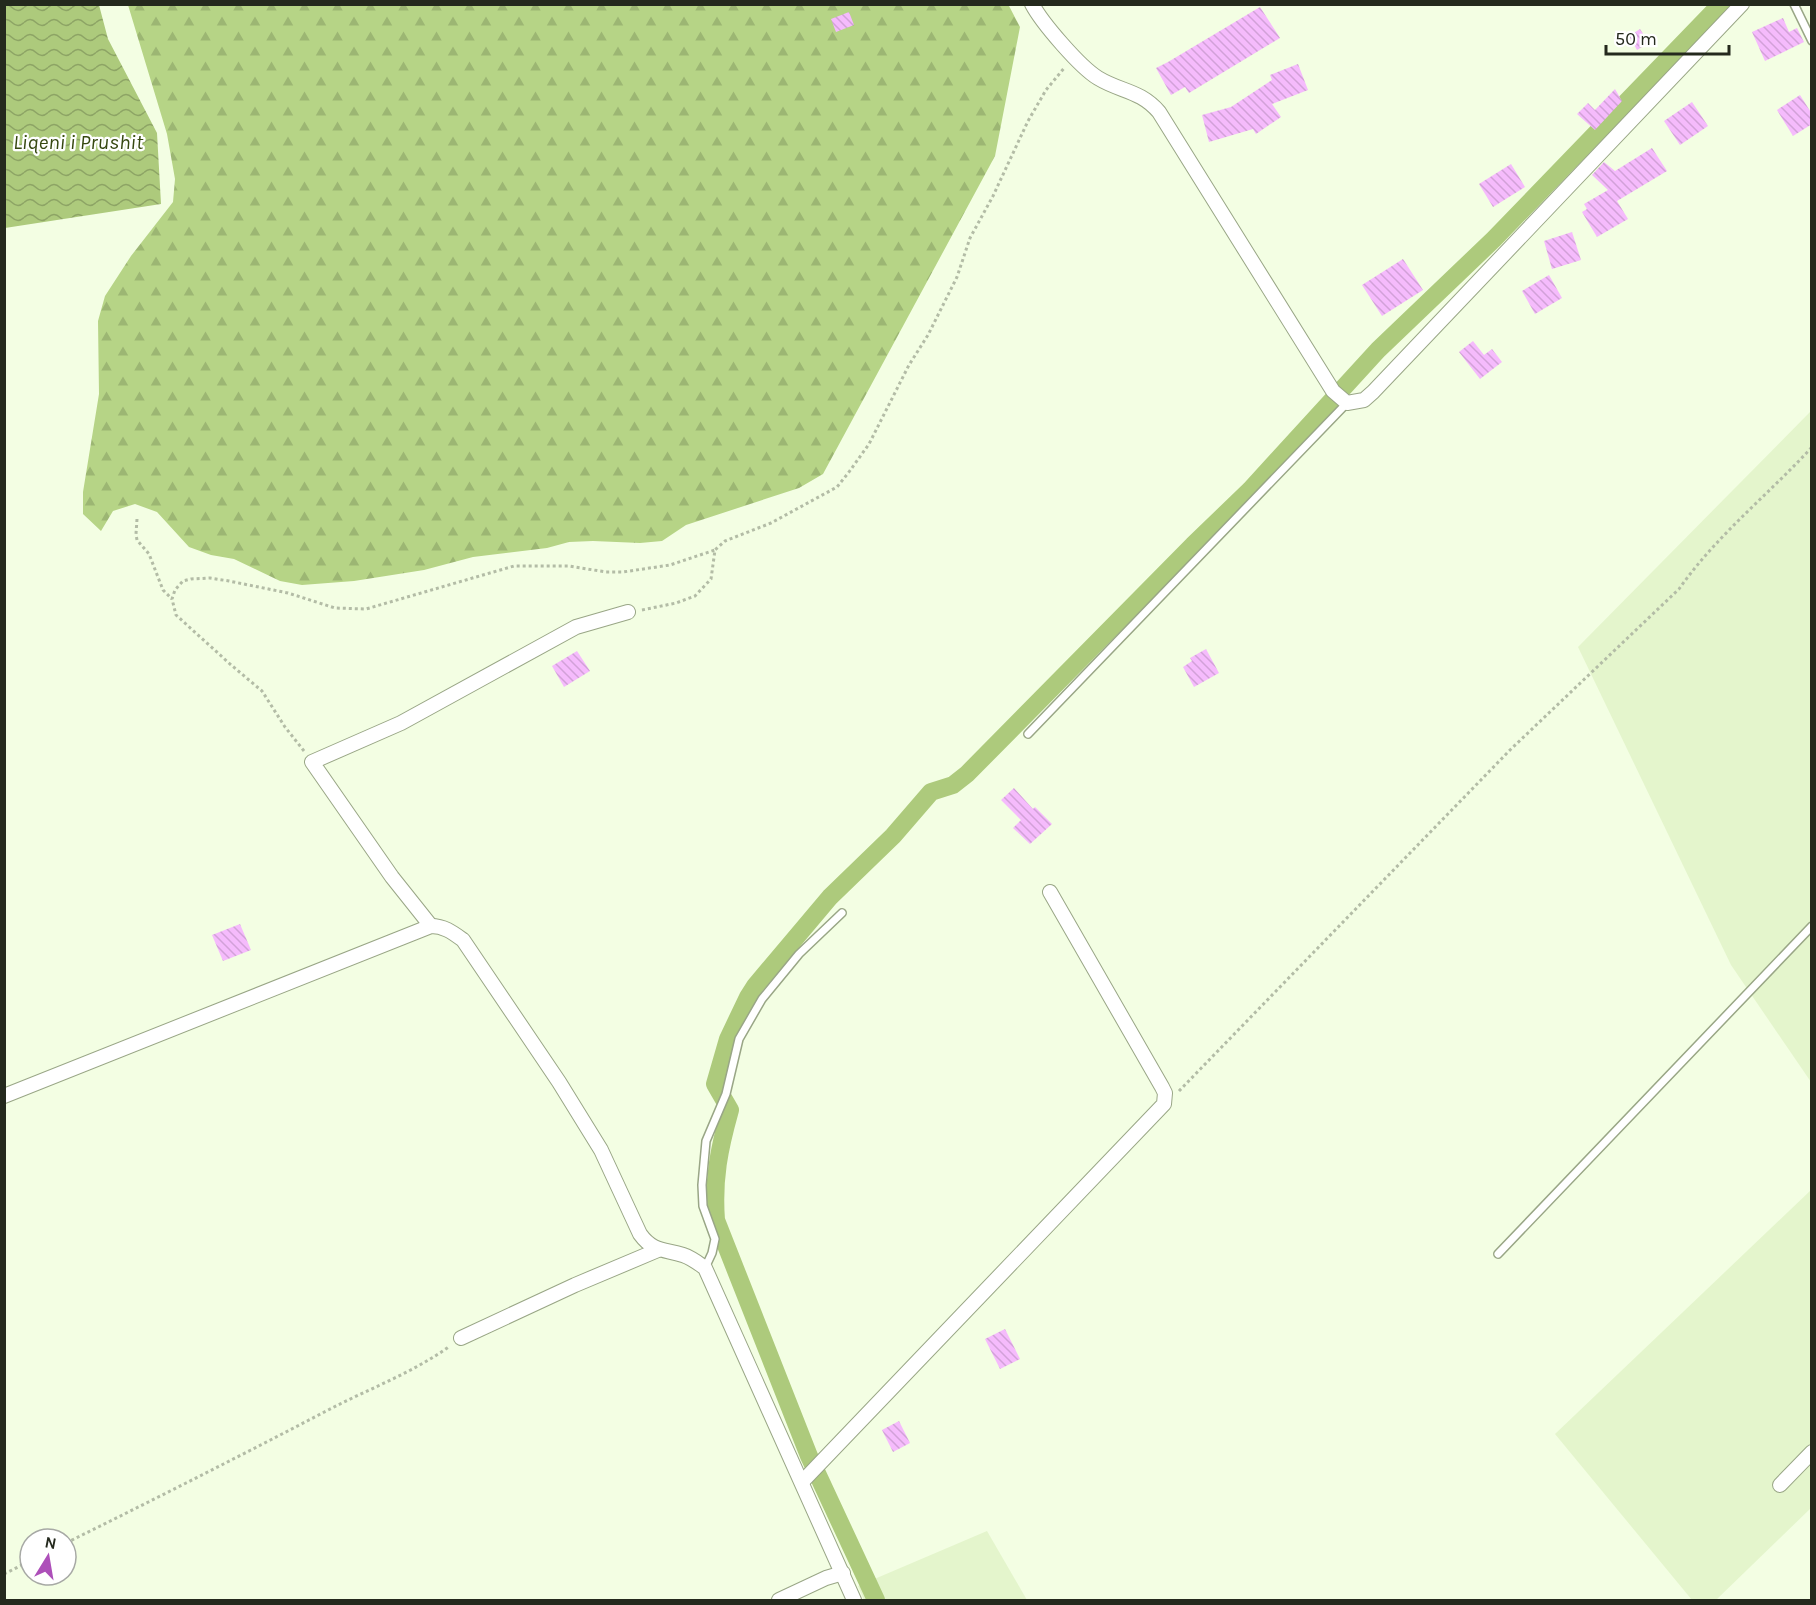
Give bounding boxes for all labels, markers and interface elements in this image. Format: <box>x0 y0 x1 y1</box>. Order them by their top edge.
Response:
scale bar <box>1606 18 1729 56</box>
text: 50 m <box>1615 28 1657 50</box>
water label: Liqeni i Prushit <box>13 130 144 154</box>
north arrow <box>18 1527 78 1587</box>
text: N <box>43 1532 58 1553</box>

